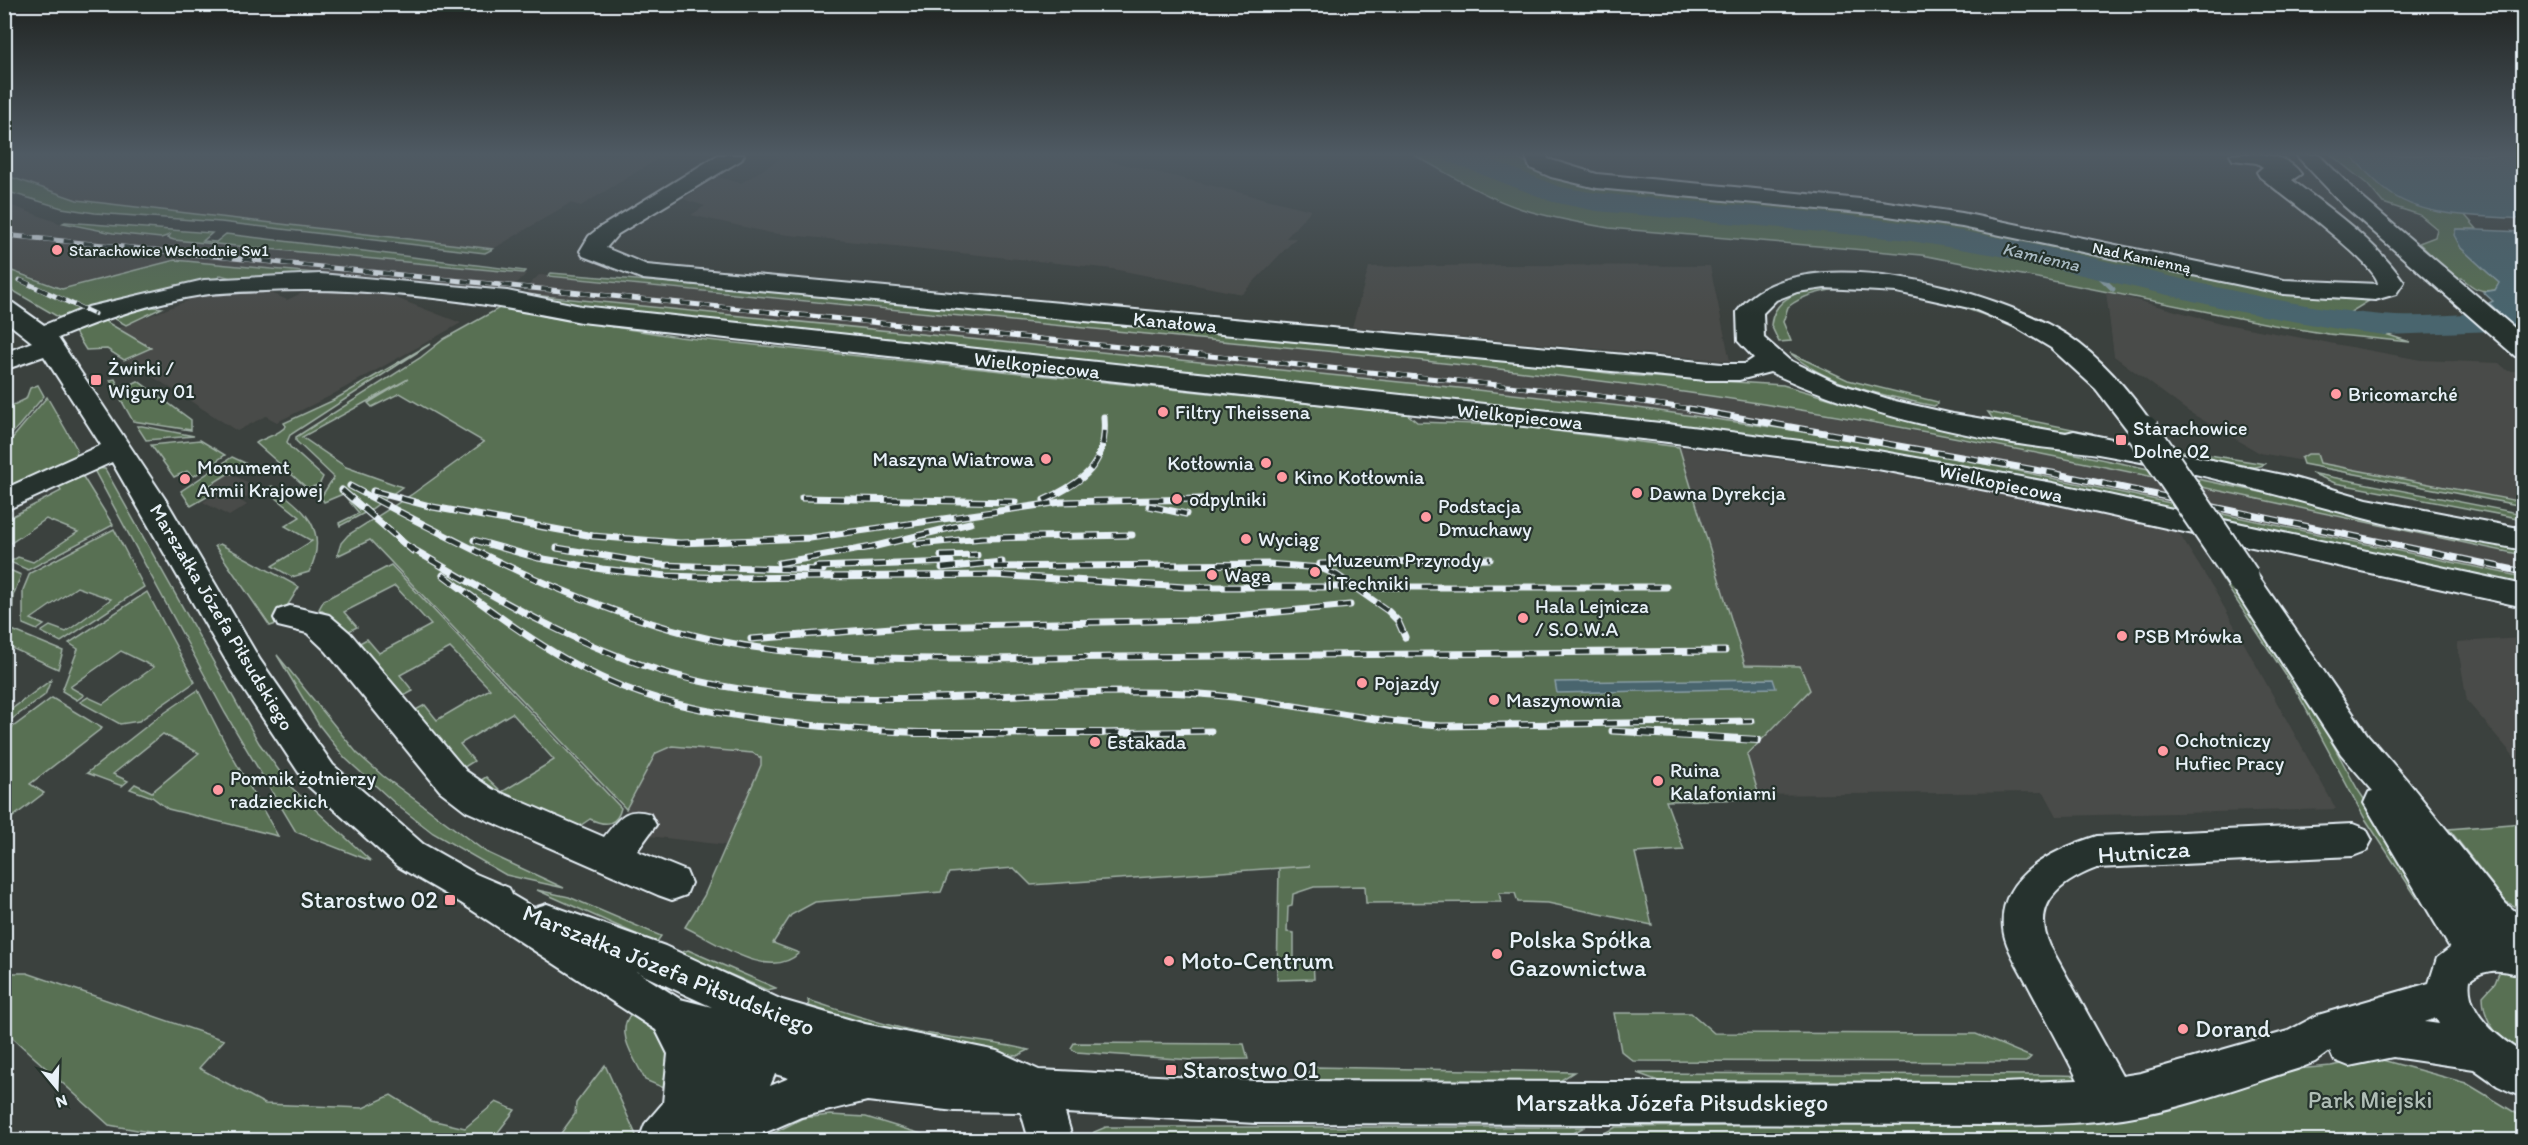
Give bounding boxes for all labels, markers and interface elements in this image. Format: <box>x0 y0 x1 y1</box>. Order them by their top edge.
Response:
water label: Kamienna <box>2000 237 2082 277</box>
street label: Nad Kamienną <box>2091 238 2194 277</box>
place label: Starachowice Wschodnie Sw1 <box>69 241 269 260</box>
marker: Starachowice Wschodnie Sw1 <box>50 243 64 257</box>
street label: Kanałowa <box>1132 306 1219 338</box>
street label: Wielkopiecowa <box>973 346 1102 384</box>
place label: Żwirki / Wigury 01 <box>108 356 195 403</box>
marker: Żwirki / Wigury 01 <box>89 373 103 387</box>
place label: Bricomarché <box>2348 382 2458 406</box>
marker: Bricomarché <box>2329 387 2343 401</box>
street label: Wielkopiecowa <box>1456 397 1585 435</box>
place label: Filtry Theissena <box>1175 400 1311 424</box>
marker: Filtry Theissena <box>1156 405 1170 419</box>
place label: Starachowice Dolne 02 <box>2133 416 2247 463</box>
marker: Starachowice Dolne 02 <box>2114 433 2128 447</box>
place label: Maszyna Wiatrowa <box>873 447 1035 471</box>
place label: Kotłownia <box>1167 451 1255 475</box>
marker: Maszyna Wiatrowa <box>1039 452 1053 466</box>
place label: Monument Armii Krajowej <box>197 455 323 502</box>
marker: Kotłownia <box>1259 456 1273 470</box>
street label: Wielkopiecowa <box>1937 458 2066 508</box>
place label: Kino Kotłownia <box>1294 465 1425 489</box>
marker: Kino Kotłownia <box>1275 470 1289 484</box>
marker: Monument Armii Krajowej <box>178 472 192 486</box>
place label: Dawna Dyrekcja <box>1649 481 1786 505</box>
marker: Dawna Dyrekcja <box>1630 486 1644 500</box>
place label: odpylniki <box>1189 487 1266 511</box>
marker: odpylniki <box>1170 492 1184 506</box>
place label: Podstacja Dmuchawy <box>1438 494 1532 541</box>
street label: Marszałka Józefa Piłsudskiego <box>145 499 299 735</box>
marker: Podstacja Dmuchawy <box>1419 510 1433 524</box>
place label: Wyciąg <box>1258 527 1320 551</box>
marker: Wyciąg <box>1239 532 1253 546</box>
place label: Muzeum Przyrody i Techniki <box>1327 548 1482 595</box>
place label: Waga <box>1224 563 1271 587</box>
marker: Muzeum Przyrody i Techniki <box>1308 565 1322 579</box>
marker: Waga <box>1205 568 1219 582</box>
place label: Hala Lejnicza / S.O.W.A <box>1535 594 1649 641</box>
marker: Hala Lejnicza / S.O.W.A <box>1516 611 1530 625</box>
place label: PSB Mrówka <box>2134 624 2243 648</box>
marker: PSB Mrówka <box>2115 629 2129 643</box>
place label: Pojazdy <box>1374 671 1440 695</box>
marker: Pojazdy <box>1355 676 1369 690</box>
place label: Maszynownia <box>1506 688 1622 712</box>
marker: Maszynownia <box>1487 693 1501 707</box>
place label: Ochotniczy Hufiec Pracy <box>2175 728 2285 775</box>
place label: Estakada <box>1107 730 1187 754</box>
marker: Estakada <box>1088 735 1102 749</box>
marker: Ochotniczy Hufiec Pracy <box>2156 744 2170 758</box>
place label: Ruina Kalafoniarni <box>1670 758 1776 805</box>
place label: Pomnik żołnierzy radzieckich <box>230 766 376 813</box>
marker: Ruina Kalafoniarni <box>1651 774 1665 788</box>
marker: Pomnik żołnierzy radzieckich <box>211 783 225 797</box>
street label: Hutnicza <box>2097 834 2192 869</box>
place label: Starostwo 02 <box>301 885 438 914</box>
marker: Starostwo 02 <box>443 893 457 907</box>
street label: Marszałka Józefa Piłsudskiego <box>519 898 820 1042</box>
place label: Polska Spółka Gazownictwa <box>1509 925 1652 982</box>
place label: Moto-Centrum <box>1181 946 1334 975</box>
marker: Polska Spółka Gazownictwa <box>1490 947 1504 961</box>
marker: Moto-Centrum <box>1162 954 1176 968</box>
place label: Dorand <box>2195 1014 2270 1043</box>
marker: Dorand <box>2176 1022 2190 1036</box>
place label: Starostwo 01 <box>1183 1055 1319 1084</box>
north arrow <box>27 1058 87 1118</box>
marker: Starostwo 01 <box>1164 1063 1178 1077</box>
park label: Park Miejski <box>2308 1085 2432 1114</box>
street label: Marszałka Józefa Piłsudskiego <box>1516 1088 1828 1117</box>
text: N <box>54 1091 70 1112</box>

